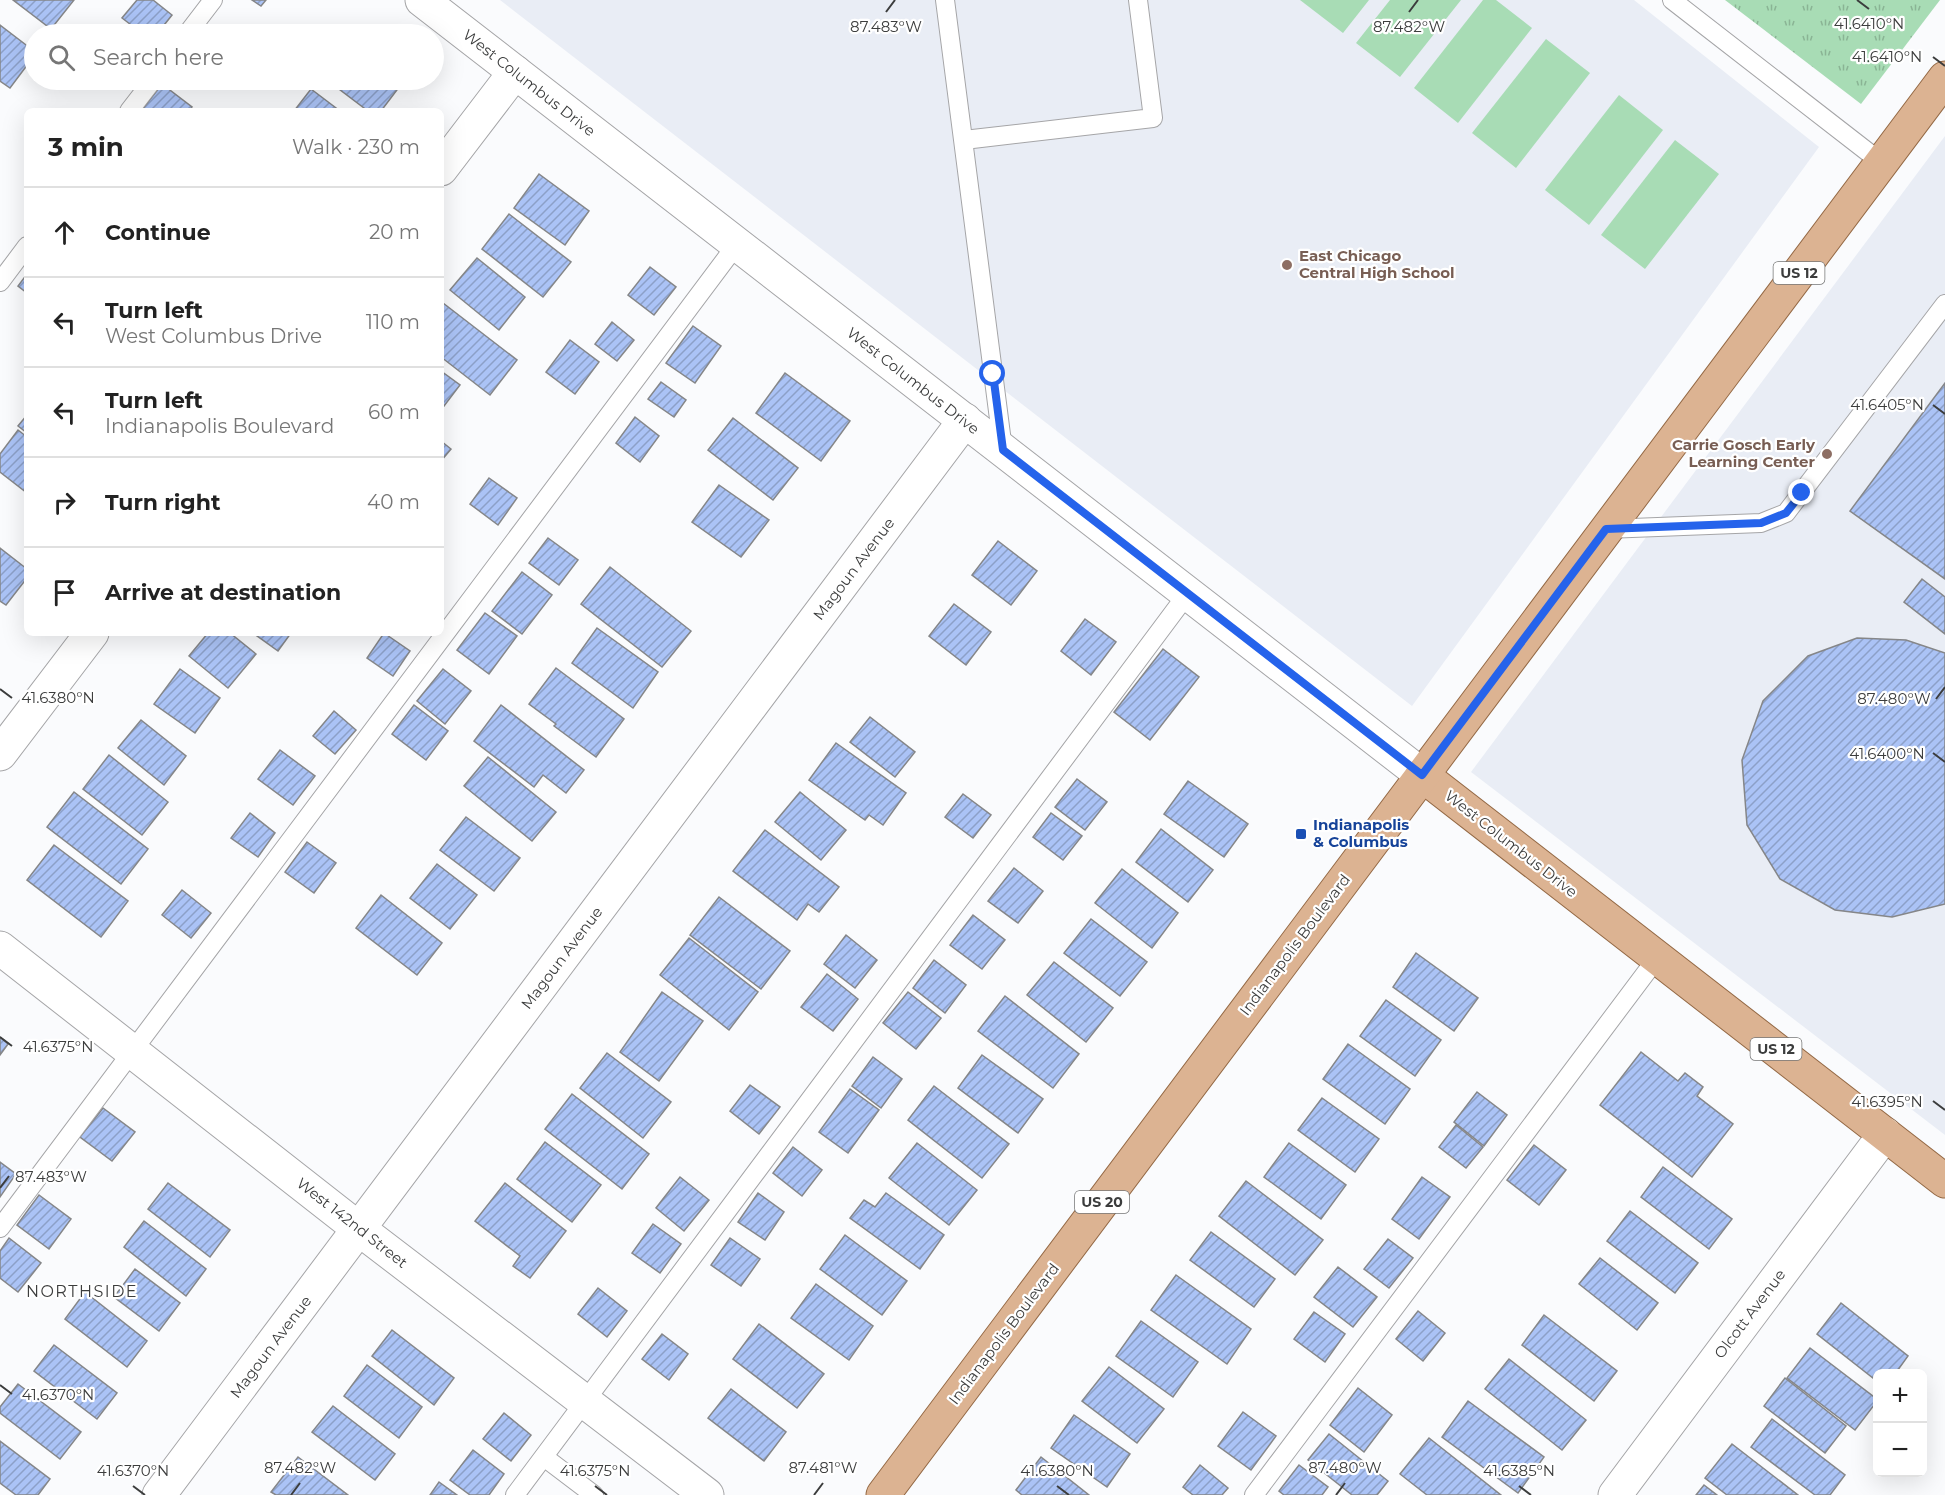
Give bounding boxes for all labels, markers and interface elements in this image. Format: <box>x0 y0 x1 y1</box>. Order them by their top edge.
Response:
text: 41.6410°N <box>1834 14 1904 33</box>
text: 87.483°W <box>850 17 922 36</box>
text: 87.482°W <box>1373 17 1445 36</box>
search box <box>24 24 444 90</box>
street label: West Columbus Drive <box>459 25 599 140</box>
icon: search <box>45 41 78 74</box>
text: Search here <box>93 44 224 71</box>
text: 41.6410°N <box>1852 47 1922 66</box>
text: 3 min <box>48 131 124 163</box>
text: Walk · 230 m <box>292 135 420 159</box>
icon: ahead <box>48 216 81 249</box>
text: Continue <box>105 219 211 246</box>
text: 20 m <box>369 220 420 244</box>
place label: East Chicago Central High School <box>1299 246 1455 282</box>
marker: East Chicago Central High School <box>1280 258 1294 272</box>
road number: US 12 <box>1774 262 1824 284</box>
text: Turn left <box>105 297 203 324</box>
icon: left <box>48 306 81 339</box>
text: 110 m <box>366 310 420 334</box>
street label: West Columbus Drive <box>843 323 983 438</box>
text: West Columbus Drive <box>105 324 322 348</box>
route start <box>979 360 1005 386</box>
text: Turn left <box>105 387 203 414</box>
text: 41.6405°N <box>1850 395 1924 414</box>
icon: left <box>48 396 81 429</box>
text: 60 m <box>368 400 420 424</box>
text: Indianapolis Boulevard <box>105 414 334 438</box>
place label: Carrie Gosch Early Learning Center <box>1672 435 1816 471</box>
marker: Carrie Gosch Early Learning Center <box>1820 447 1834 461</box>
route end <box>1788 479 1814 505</box>
icon: right <box>48 486 81 519</box>
text: Turn right <box>105 489 220 516</box>
text: 40 m <box>367 490 420 514</box>
street label: Magoun Avenue <box>809 514 898 624</box>
icon: arrive <box>48 576 81 609</box>
text: Arrive at destination <box>105 579 341 606</box>
text: 41.6380°N <box>21 688 95 707</box>
text: 87.480°W <box>1857 689 1931 708</box>
text: 41.6400°N <box>1849 744 1925 763</box>
street label: West Columbus Drive <box>1441 786 1581 901</box>
place label: Indianapolis & Columbus <box>1313 815 1409 851</box>
marker: Indianapolis & Columbus <box>1294 827 1308 841</box>
street label: Indianapolis Boulevard <box>1235 870 1354 1019</box>
street label: Magoun Avenue <box>517 903 606 1013</box>
text: 41.6375°N <box>23 1037 93 1056</box>
road number: US 12 <box>1750 1038 1802 1060</box>
text: 41.6395°N <box>1851 1092 1923 1111</box>
text: 87.483°W <box>15 1167 87 1186</box>
street label: West 142nd Street <box>293 1173 412 1272</box>
road number: US 20 <box>1075 1191 1129 1213</box>
street label: Indianapolis Boulevard <box>944 1259 1063 1408</box>
street label: Olcott Avenue <box>1710 1265 1789 1362</box>
district label: NORTHSIDE <box>26 1282 138 1301</box>
street label: Magoun Avenue <box>226 1292 315 1402</box>
map controls <box>1873 1369 1927 1477</box>
button: + <box>1873 1369 1927 1423</box>
text: 41.6370°N <box>22 1385 94 1404</box>
button: − <box>1873 1423 1927 1477</box>
text: 87.482°W <box>264 1458 336 1477</box>
text: 87.481°W <box>788 1458 858 1477</box>
text: 87.480°W <box>1308 1458 1382 1477</box>
text: 41.6370°N <box>97 1461 169 1480</box>
text: 41.6375°N <box>560 1461 630 1480</box>
text: 41.6380°N <box>1020 1461 1094 1480</box>
text: 41.6385°N <box>1483 1461 1555 1480</box>

